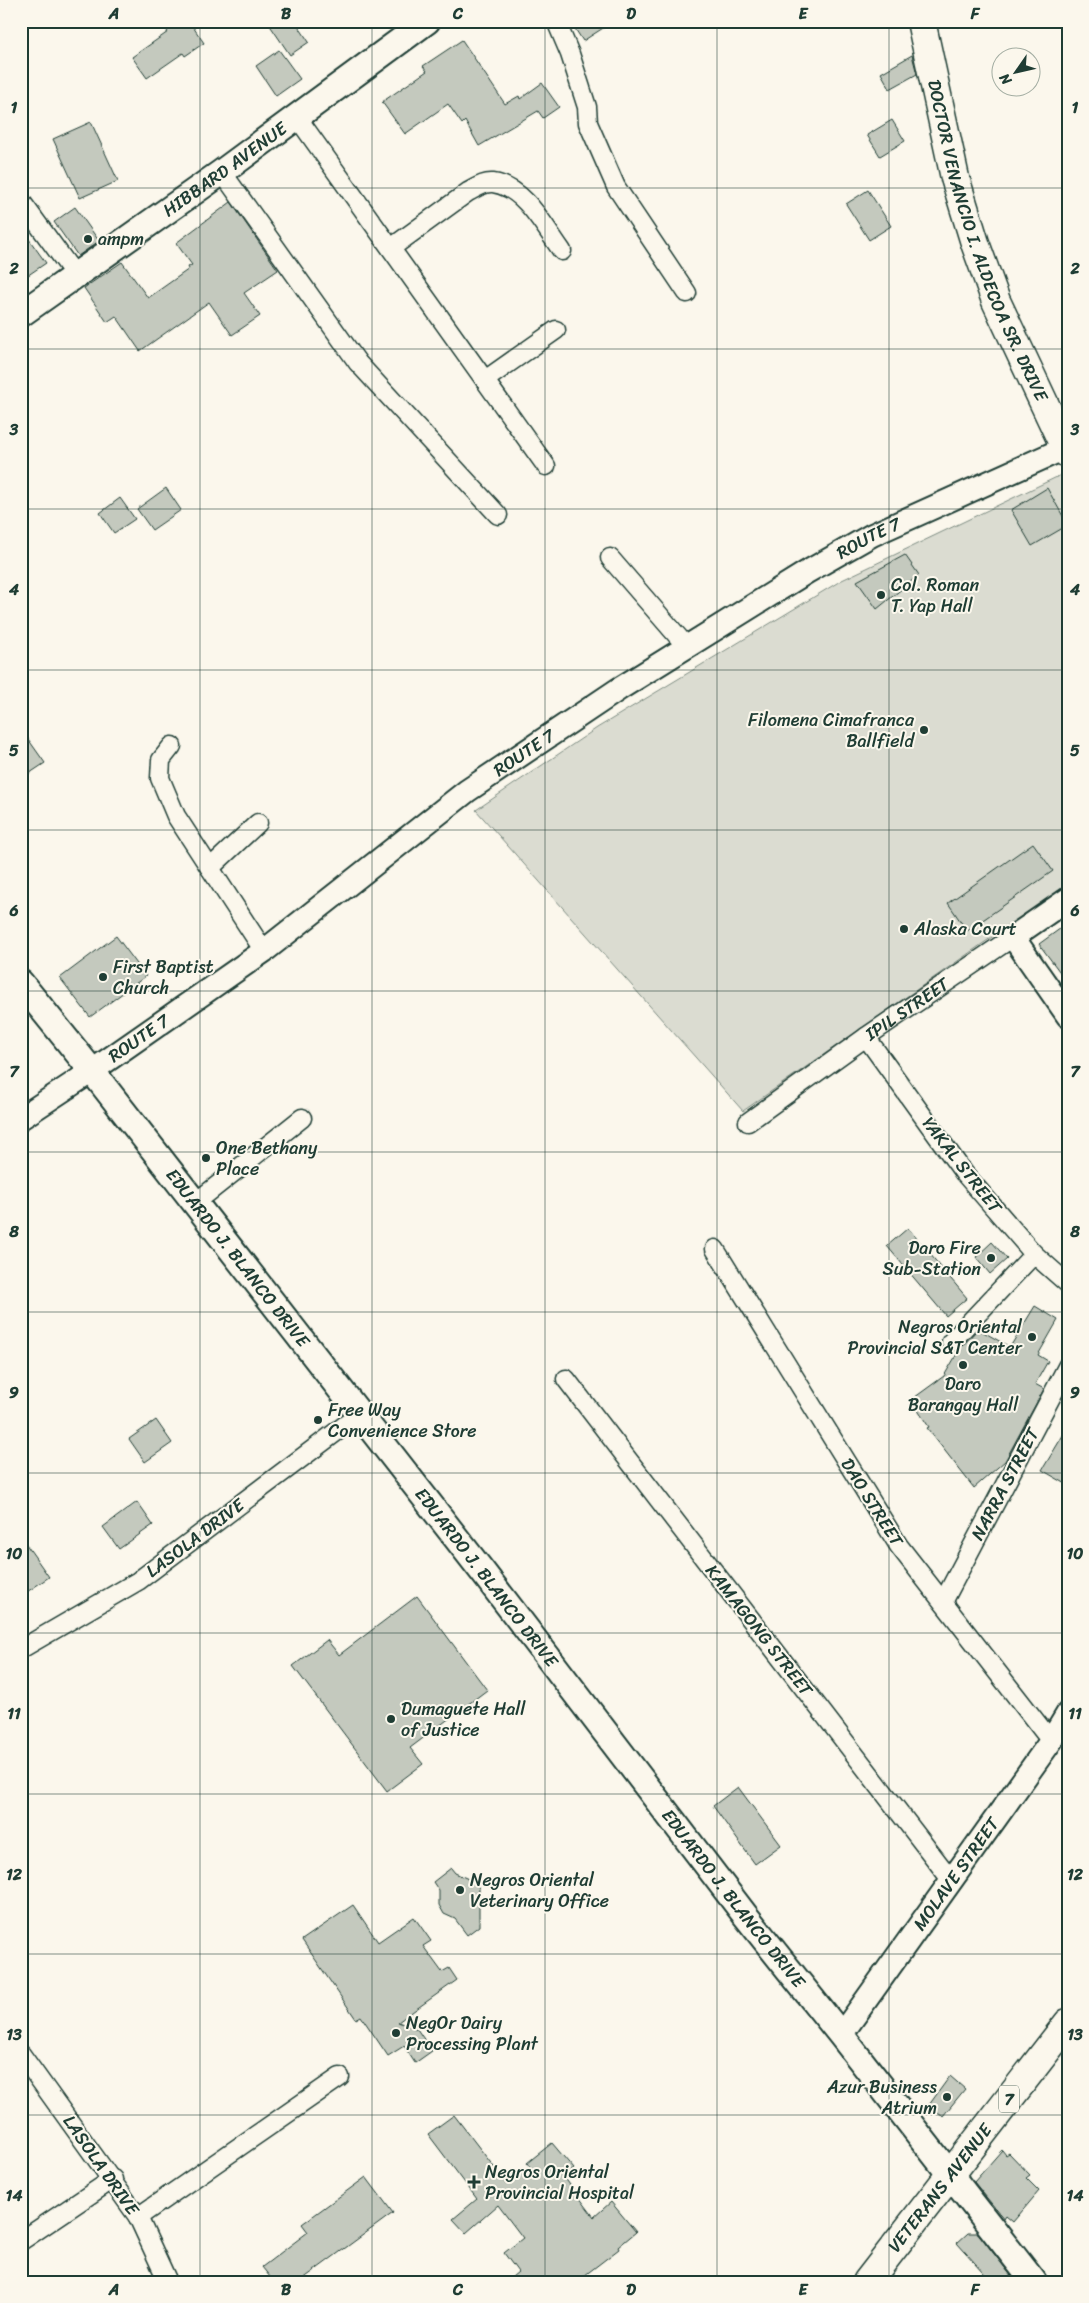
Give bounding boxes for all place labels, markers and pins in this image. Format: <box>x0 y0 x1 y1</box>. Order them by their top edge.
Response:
place label: ampm <box>98 223 144 255</box>
marker: ampm <box>82 233 94 245</box>
place label: Col. Roman T. Yap Hall <box>891 569 980 622</box>
marker: Col. Roman T. Yap Hall <box>875 589 887 601</box>
place label: Filomena Cimafranca Ballfield <box>748 704 916 757</box>
marker: Filomena Cimafranca Ballfield <box>918 724 930 736</box>
place label: Alaska Court <box>913 913 1017 945</box>
marker: Alaska Court <box>898 923 910 935</box>
place label: First Baptist Church <box>113 951 214 1004</box>
marker: First Baptist Church <box>97 971 109 983</box>
place label: One Bethany Place <box>216 1132 318 1185</box>
marker: One Bethany Place <box>200 1152 212 1164</box>
place label: Daro Fire Sub-Station <box>883 1232 981 1285</box>
marker: Daro Fire Sub-Station <box>985 1252 997 1264</box>
place label: Negros Oriental Provincial S&T Center <box>847 1311 1024 1364</box>
marker: Negros Oriental Provincial S&T Center <box>1026 1331 1038 1343</box>
marker: Daro Barangay Hall <box>957 1359 969 1371</box>
place label: Daro Barangay Hall <box>908 1368 1019 1421</box>
place label: Free Way Convenience Store <box>328 1394 476 1447</box>
marker: Free Way Convenience Store <box>312 1414 324 1426</box>
place label: Dumaguete Hall of Justice <box>401 1693 526 1746</box>
marker: Dumaguete Hall of Justice <box>385 1713 397 1725</box>
place label: Negros Oriental Veterinary Office <box>470 1864 609 1917</box>
marker: Negros Oriental Veterinary Office <box>454 1884 466 1896</box>
place label: NegOr Dairy Processing Plant <box>406 2007 539 2060</box>
marker: NegOr Dairy Processing Plant <box>390 2027 402 2039</box>
place label: Azur Business Atrium <box>826 2071 938 2124</box>
marker: Azur Business Atrium <box>941 2091 953 2103</box>
place label: Negros Oriental Provincial Hospital <box>485 2156 635 2209</box>
marker: Negros Oriental Provincial Hospital <box>467 2175 481 2189</box>

